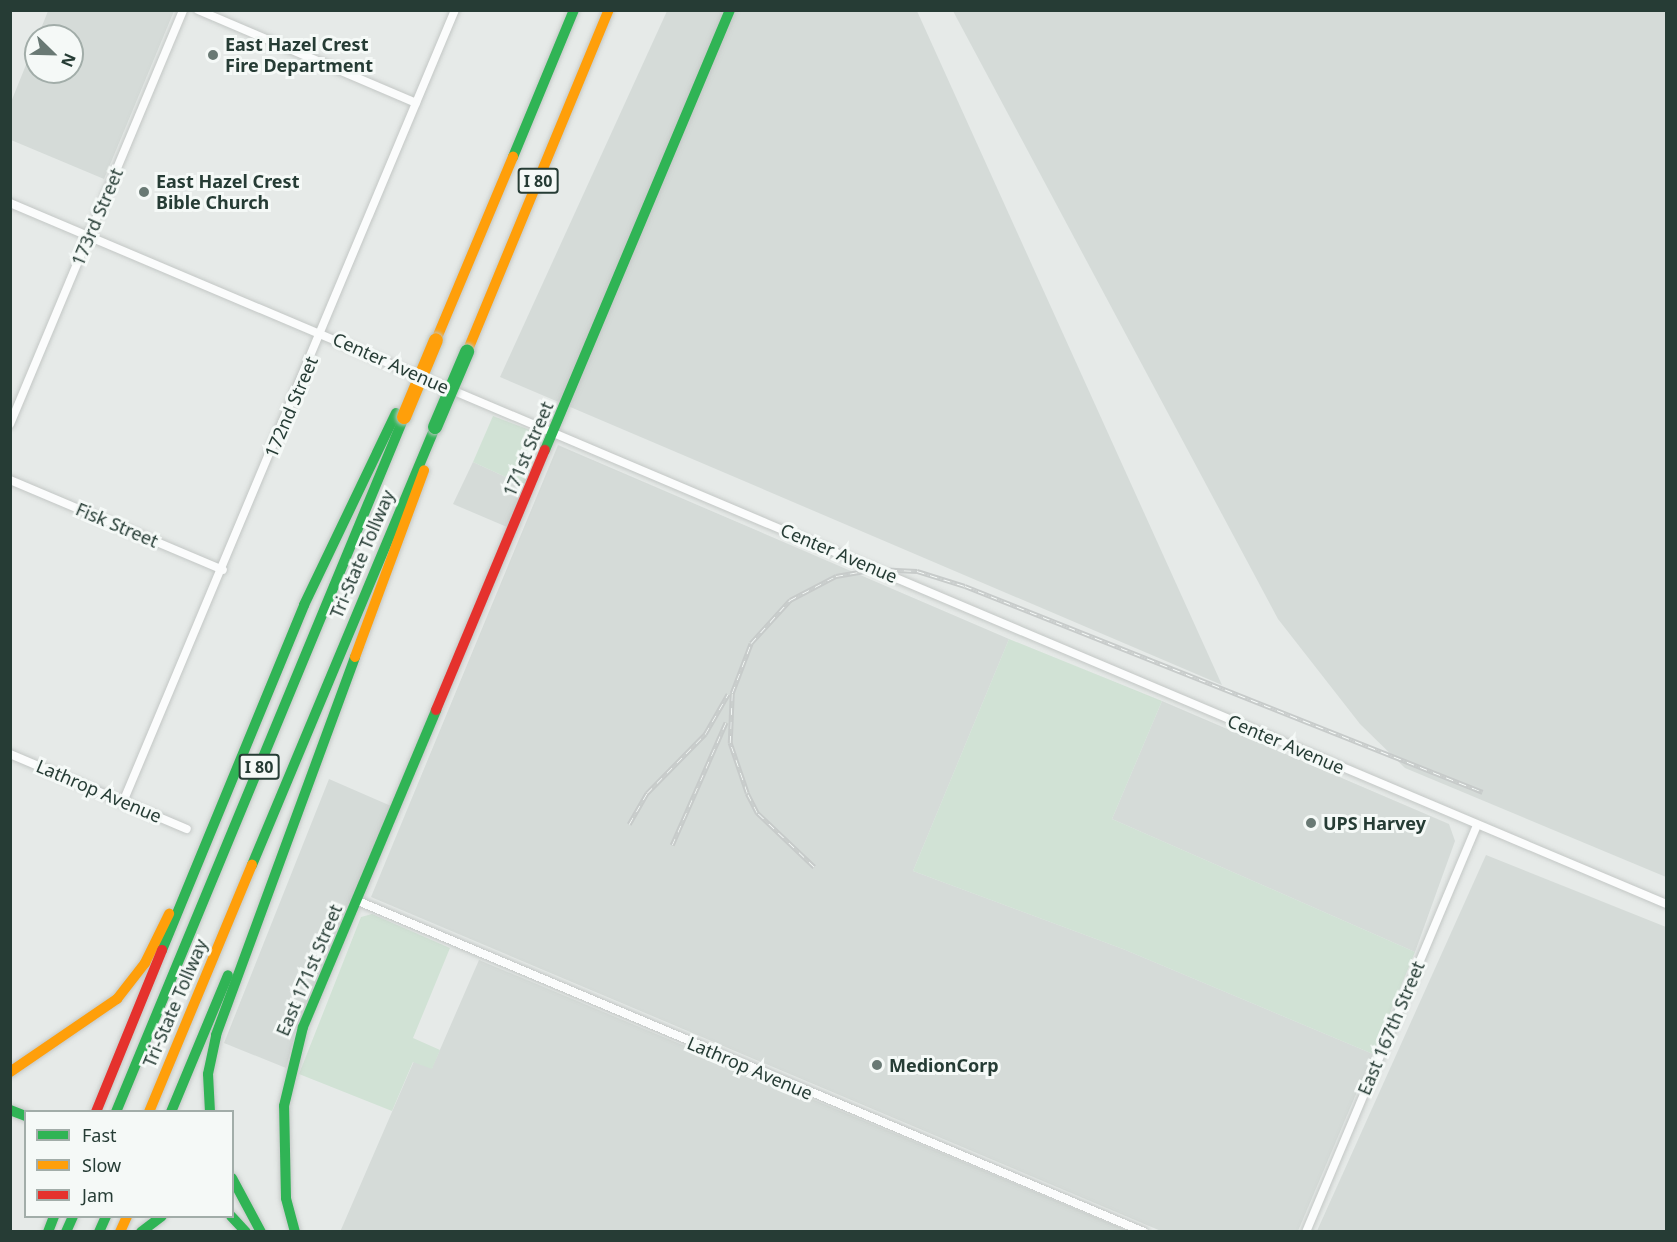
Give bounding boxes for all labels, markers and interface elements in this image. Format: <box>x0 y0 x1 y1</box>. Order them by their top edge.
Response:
north arrow <box>24 24 84 84</box>
place label: East Hazel Crest Fire Department <box>225 34 373 76</box>
marker: East Hazel Crest Fire Department <box>206 48 220 62</box>
text: N <box>56 50 81 71</box>
street label: 173rd Street <box>67 165 127 269</box>
road number: I 80 <box>517 168 559 194</box>
place label: East Hazel Crest Bible Church <box>156 171 299 213</box>
marker: East Hazel Crest Bible Church <box>137 185 151 199</box>
street label: Center Avenue <box>330 328 452 398</box>
street label: 172nd Street <box>260 353 322 461</box>
street label: 171st Street <box>498 398 558 500</box>
street label: Tri-State Tollway <box>325 487 399 621</box>
street label: Fisk Street <box>73 498 161 552</box>
street label: Center Avenue <box>777 519 901 587</box>
street label: Center Avenue <box>1224 710 1348 778</box>
road number: I 80 <box>238 754 280 780</box>
street label: Lathrop Avenue <box>33 755 165 827</box>
place label: UPS Harvey <box>1323 812 1426 834</box>
marker: UPS Harvey <box>1304 816 1318 830</box>
street label: East 171st Street <box>272 901 346 1039</box>
street label: Tri-State Tollway <box>138 936 212 1070</box>
street label: East 167th Street <box>1353 958 1429 1098</box>
street label: Lathrop Avenue <box>684 1032 816 1104</box>
place label: MedionCorp <box>889 1054 999 1076</box>
marker: MedionCorp <box>870 1058 884 1072</box>
legend <box>24 1110 234 1218</box>
text: Fast <box>82 1123 117 1147</box>
text: Slow <box>82 1153 121 1177</box>
text: Jam <box>82 1183 114 1207</box>

